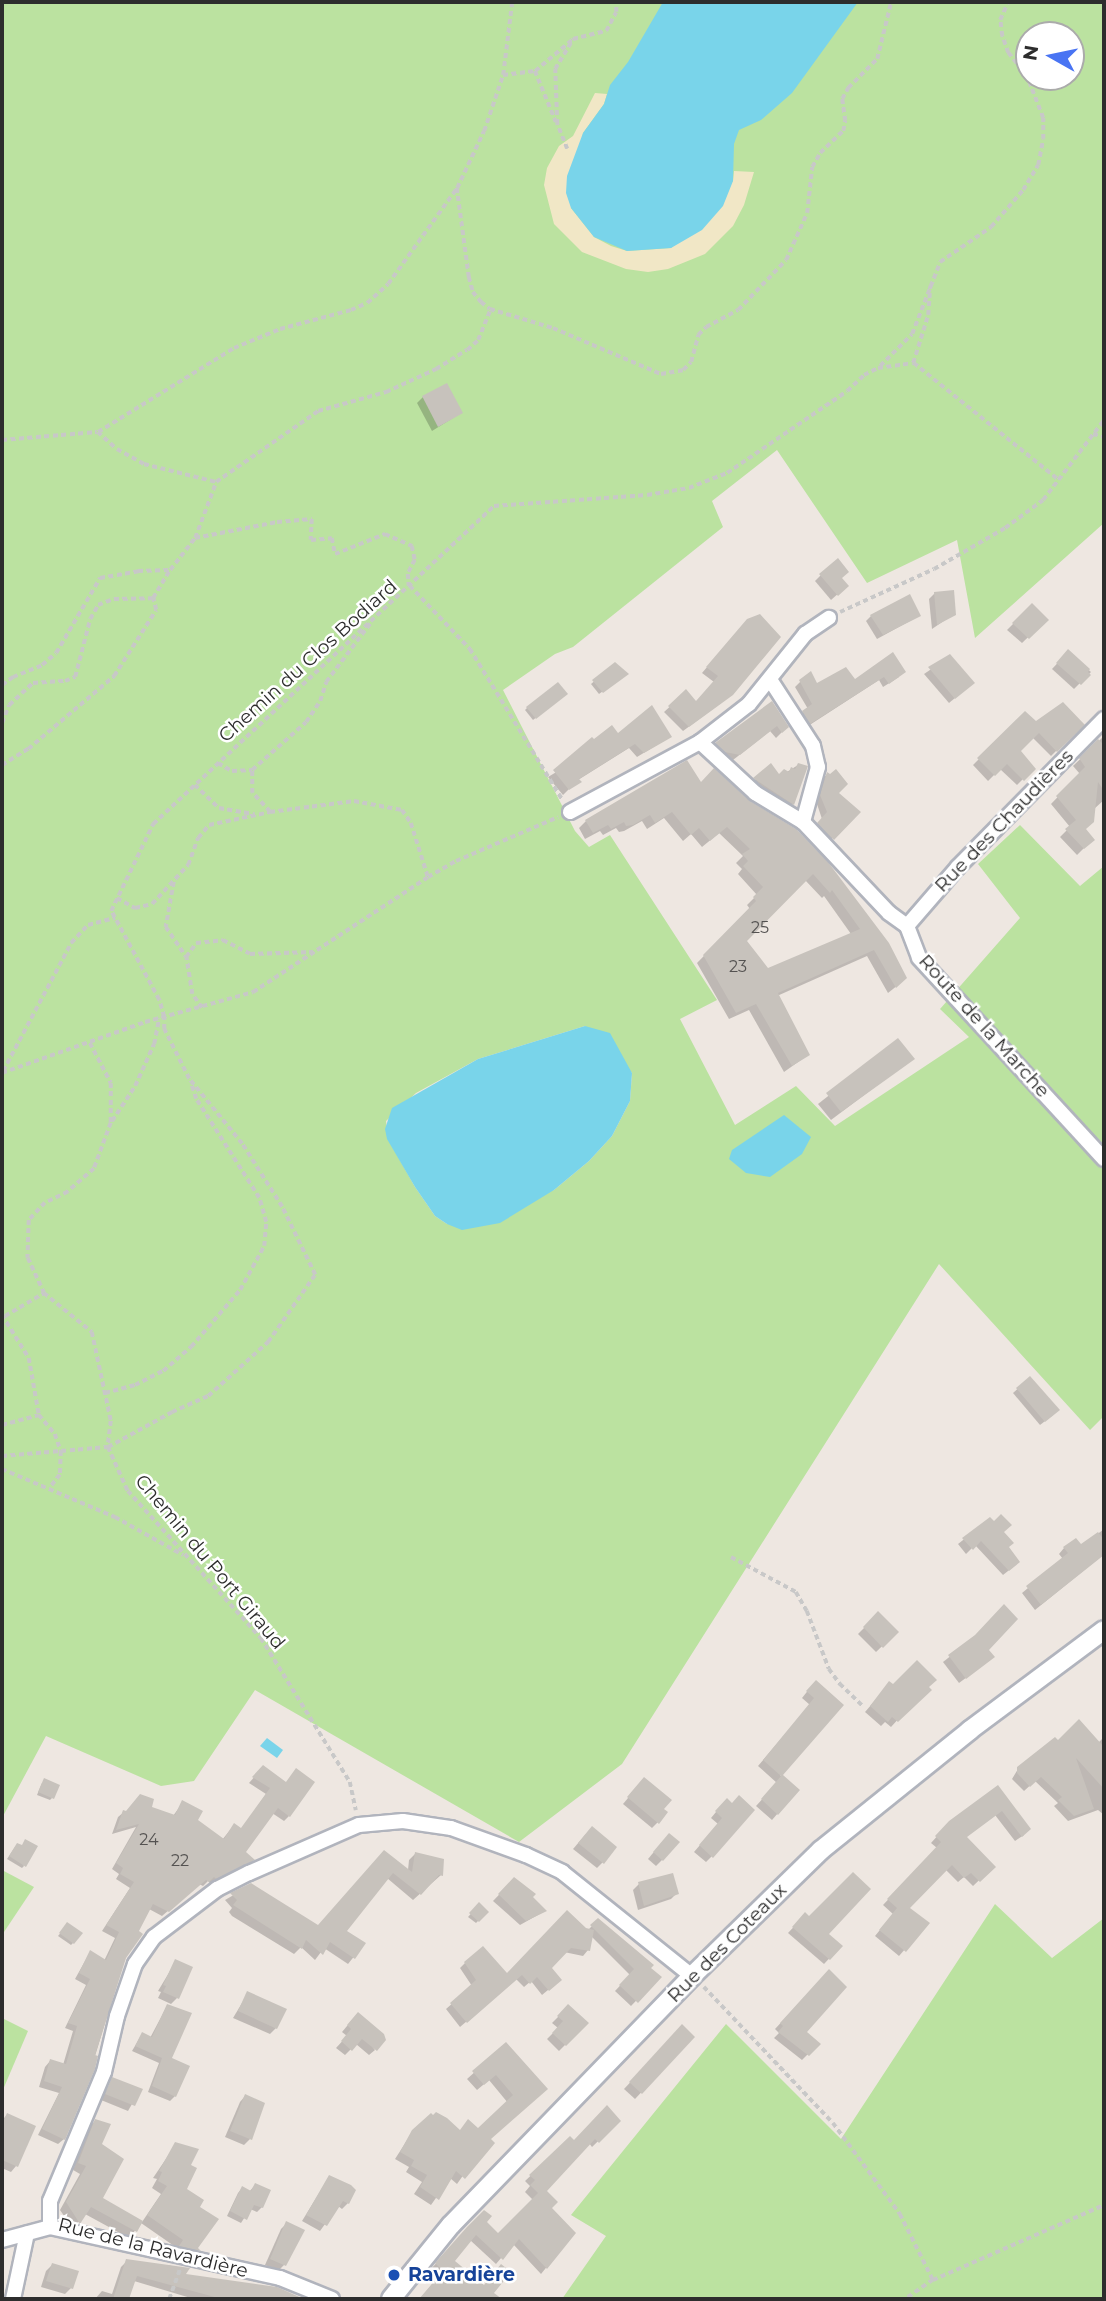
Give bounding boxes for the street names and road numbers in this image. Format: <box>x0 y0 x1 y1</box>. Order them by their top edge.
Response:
street label: Chemin du Clos Bodiard <box>214 575 402 747</box>
street label: Rue des Chaudières <box>930 745 1078 897</box>
street label: Route de la Marche <box>914 950 1054 1102</box>
street label: Chemin du Port Giraud <box>130 1470 290 1654</box>
street label: Rue des Coteaux <box>663 1879 791 2007</box>
street label: Rue de la Ravardière <box>56 2213 250 2283</box>

